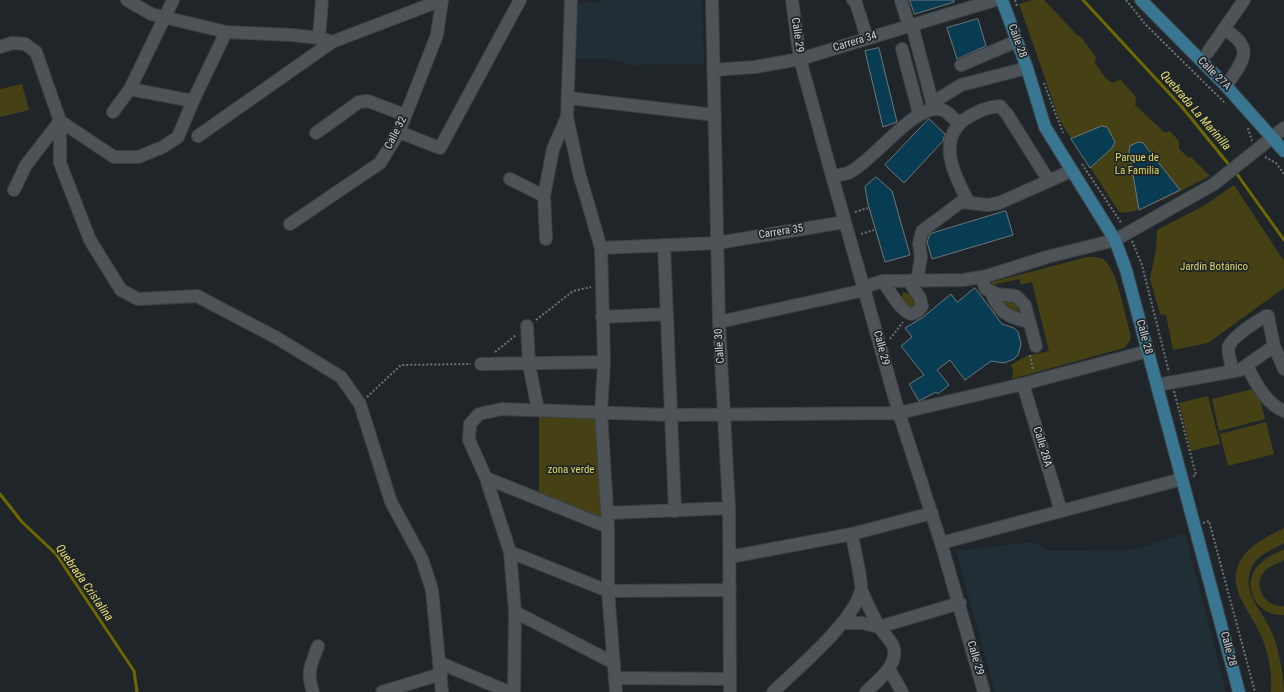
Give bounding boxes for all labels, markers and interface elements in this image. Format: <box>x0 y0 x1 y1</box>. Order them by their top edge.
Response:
street label: Calle 29 <box>788 17 806 53</box>
street label: Calle 28 <box>1005 22 1029 60</box>
street label: Carrera 34 <box>832 29 878 55</box>
street label: Calle 27A <box>1195 55 1233 93</box>
water label: Quebrada La Marinilla <box>1157 68 1233 154</box>
street label: Calle 32 <box>382 114 410 152</box>
park label: Parque de La Familia <box>1115 151 1159 177</box>
street label: Carrera 35 <box>758 222 804 242</box>
park label: Jardín Botánico <box>1180 260 1248 274</box>
street label: Calle 28 <box>1133 318 1155 356</box>
street label: Calle 30 <box>712 328 728 364</box>
street label: Calle 29 <box>870 329 892 367</box>
street label: Calle 28A <box>1030 425 1054 469</box>
park label: zona verde <box>547 463 595 477</box>
water label: Quebrada Cristalina <box>52 542 116 624</box>
street label: Calle 28 <box>1217 630 1239 668</box>
street label: Calle 29 <box>964 639 986 677</box>

